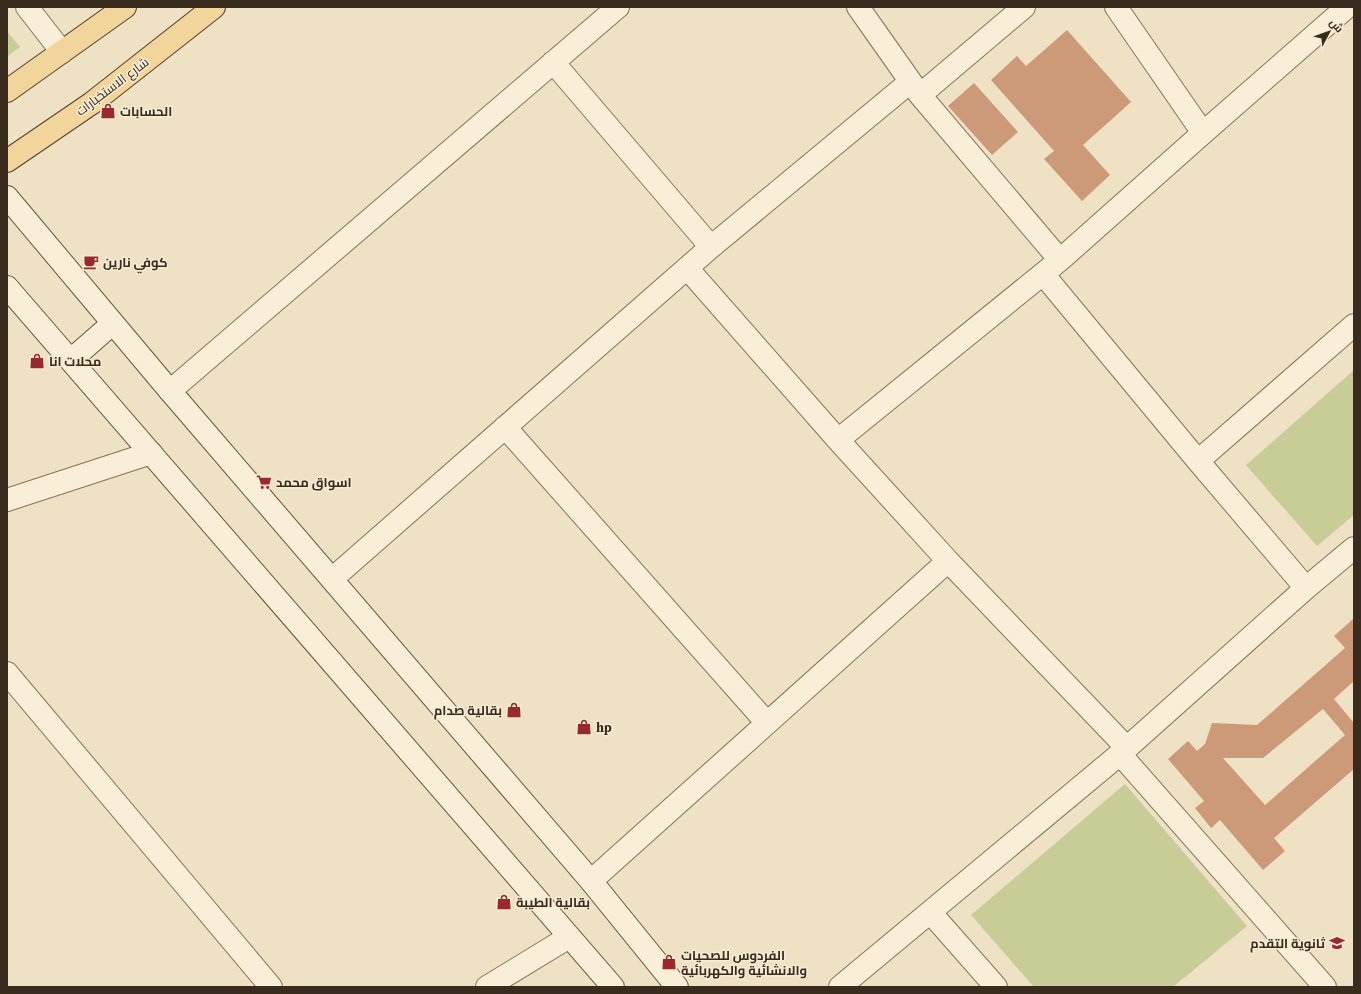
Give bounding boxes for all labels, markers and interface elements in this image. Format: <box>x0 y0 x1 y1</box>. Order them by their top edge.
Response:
north arrow <box>1309 12 1349 52</box>
text: ش <box>1326 16 1346 36</box>
street label: شارع الاستخبارات <box>72 53 152 119</box>
shop icon: الحسابات <box>99 102 117 120</box>
place label: الحسابات <box>120 103 172 120</box>
cafe icon: كوفي نارين <box>82 253 100 271</box>
place label: كوفي نارين <box>103 254 168 274</box>
shop icon: محلات انا <box>28 352 46 370</box>
place label: محلات انا <box>49 353 101 370</box>
supermarket icon: اسواق محمد <box>255 473 273 491</box>
place label: اسواق محمد <box>276 474 352 491</box>
shop icon: بقالية صدام <box>505 701 523 719</box>
place label: بقالية صدام <box>434 702 502 720</box>
shop icon: hp <box>575 718 593 736</box>
place label: hp <box>596 719 612 736</box>
shop icon: بقالية الطيبة <box>495 893 513 911</box>
place label: بقالية الطيبة <box>516 894 590 911</box>
school or university icon: ثانوية التقدم <box>1328 934 1346 952</box>
place label: ثانوية التقدم <box>1250 935 1325 953</box>
place label: الفردوس للصحيات والانشائية والكهربائية <box>681 947 807 979</box>
shop icon: الفردوس للصحيات والانشائية والكهربائية <box>660 953 678 971</box>

